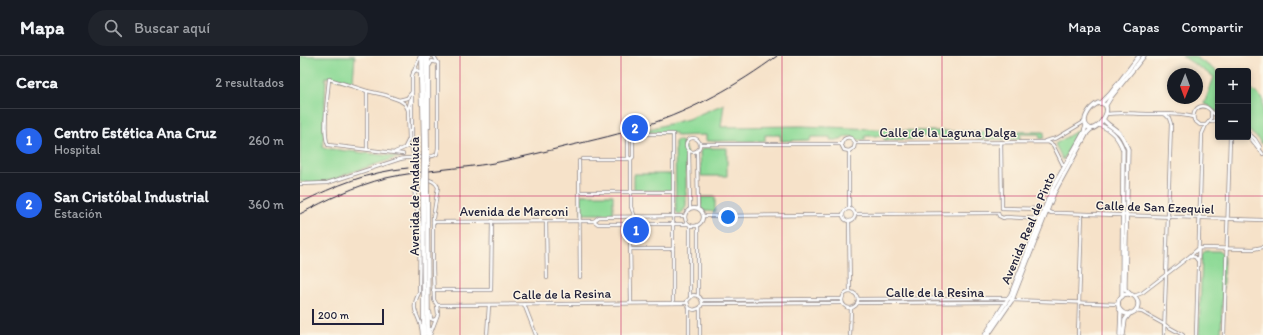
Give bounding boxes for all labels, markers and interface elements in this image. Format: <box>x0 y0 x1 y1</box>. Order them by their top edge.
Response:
search box <box>88 10 368 46</box>
text: Mapa <box>20 16 64 39</box>
icon: search <box>102 17 124 39</box>
text: Buscar aquí <box>134 19 210 37</box>
text: Mapa <box>1068 19 1101 36</box>
text: Capas <box>1123 19 1160 36</box>
text: Compartir <box>1182 19 1243 36</box>
north arrow <box>1167 68 1203 104</box>
map controls <box>1215 68 1251 140</box>
button: + <box>1215 68 1251 104</box>
text: Cerca <box>16 72 58 92</box>
text: 2 resultados <box>215 75 284 90</box>
button: − <box>1215 104 1251 140</box>
pin: 2 <box>622 113 648 143</box>
text: Centro Estética Ana Cruz <box>54 124 216 142</box>
street label: Calle de la Laguna Dalga <box>879 125 1017 140</box>
text: 1 <box>26 133 32 148</box>
text: 260 m <box>248 133 284 148</box>
street label: Avenida de Andalucía <box>407 136 422 256</box>
text: Hospital <box>54 142 101 157</box>
street label: Avenida Real de Pinto <box>998 169 1059 286</box>
text: San Cristóbal Industrial <box>54 188 209 206</box>
text: 2 <box>26 197 32 212</box>
text: 360 m <box>248 197 284 212</box>
street label: Calle de San Ezequiel <box>1096 197 1215 217</box>
street label: Avenida de Marconi <box>460 204 568 219</box>
text: Estación <box>54 206 102 221</box>
your location <box>718 207 738 227</box>
pin: 1 <box>623 215 649 245</box>
street label: Calle de la Resina <box>886 285 984 300</box>
street label: Calle de la Resina <box>513 286 612 302</box>
scale bar <box>312 307 384 326</box>
text: 200 m <box>318 309 349 322</box>

